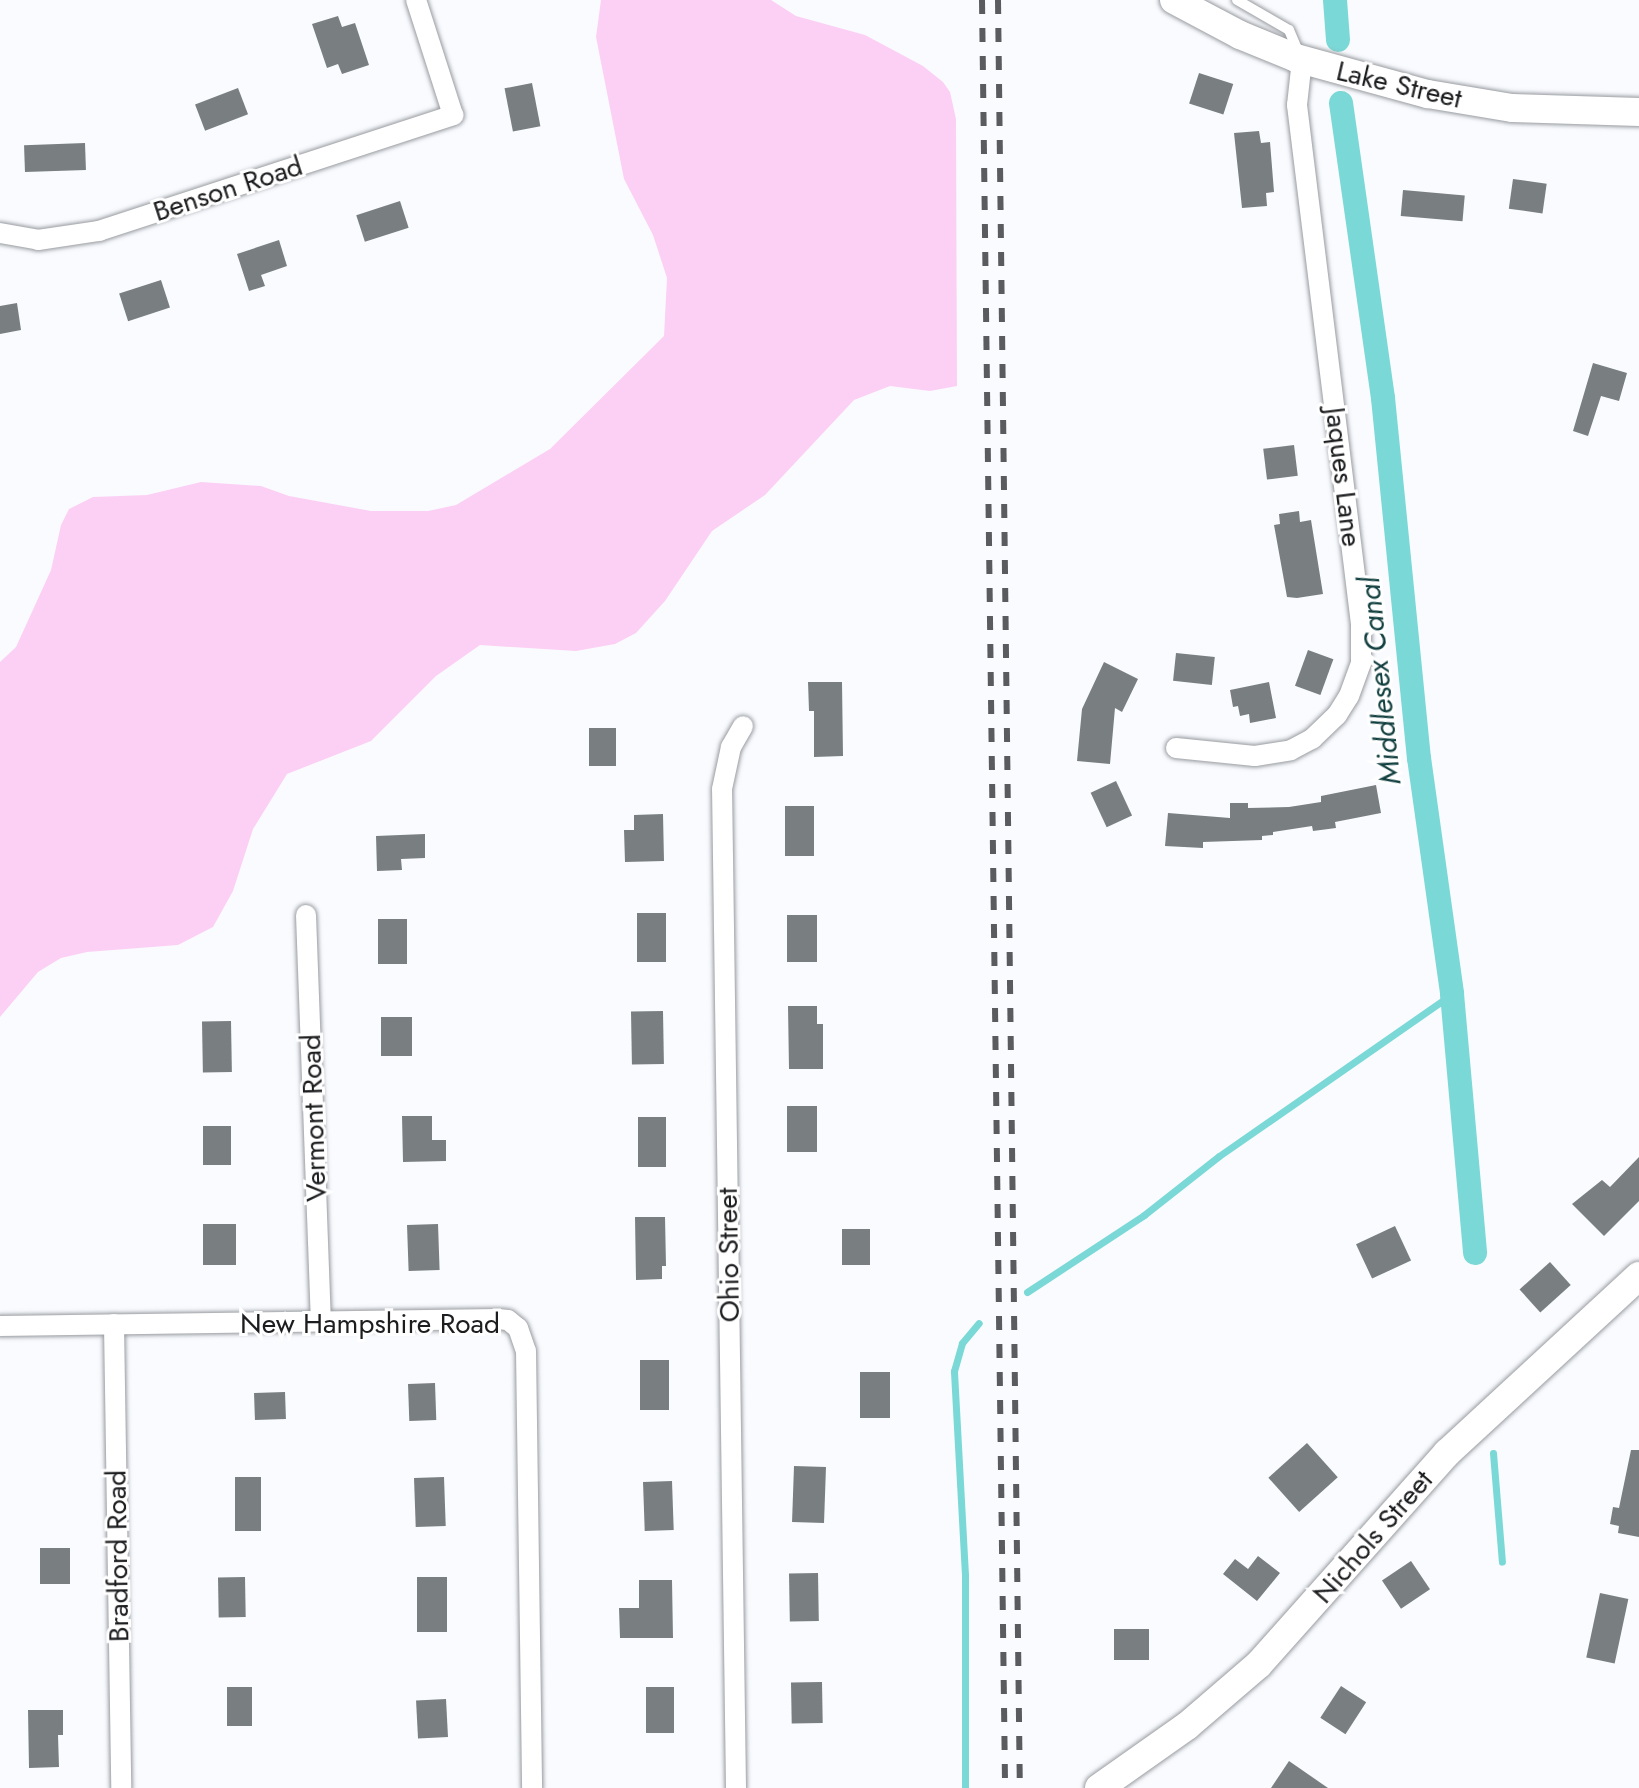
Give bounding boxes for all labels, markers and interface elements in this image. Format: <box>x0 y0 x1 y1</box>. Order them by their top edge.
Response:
street label: Lake Street <box>1333 54 1465 116</box>
street label: Benson Road <box>149 149 307 229</box>
street label: Jaques Lane <box>1318 405 1368 549</box>
water label: Middlesex Canal <box>1351 575 1409 787</box>
street label: Vermont Road <box>294 1034 334 1202</box>
street label: Ohio Street <box>711 1187 747 1323</box>
street label: New Hampshire Road <box>240 1307 500 1341</box>
street label: Nichols Street <box>1306 1464 1440 1610</box>
street label: Bradford Road <box>100 1470 136 1642</box>

